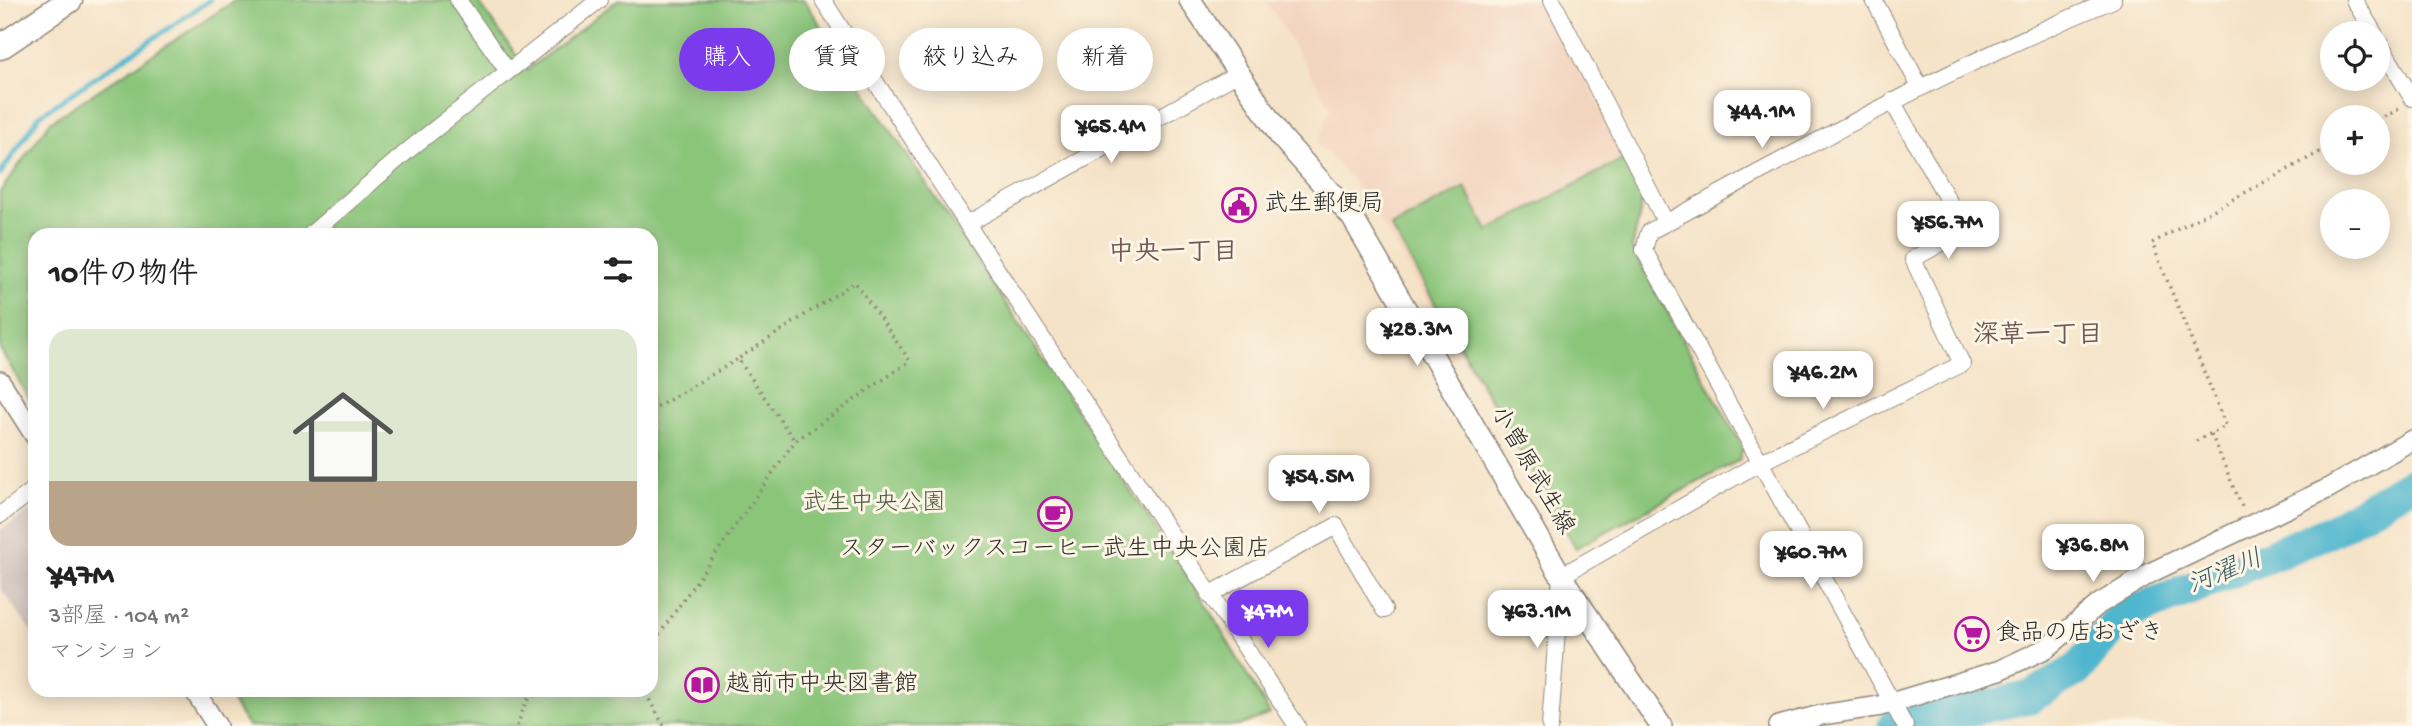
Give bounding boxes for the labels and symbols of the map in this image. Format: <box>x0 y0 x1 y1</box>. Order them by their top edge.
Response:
pin: ¥44.1M <box>1705 90 1819 150</box>
pin: ¥65.4M <box>1054 106 1168 165</box>
public building icon: 武生郵便局 <box>1220 186 1258 224</box>
place label: 武生郵便局 <box>1264 190 1384 220</box>
pin: ¥56.7M <box>1891 202 2005 261</box>
district label: 中央一丁目 <box>1108 237 1238 270</box>
pin: ¥28.3M <box>1360 308 1474 368</box>
district label: 深草一丁目 <box>1973 320 2103 353</box>
pin: ¥46.2M <box>1766 352 1880 411</box>
street label: 小曽原武生線 <box>1482 401 1580 541</box>
pin: ¥54.5M <box>1262 456 1376 515</box>
park label: 武生中央公園 <box>802 489 946 519</box>
cafe icon: スターバックスコーヒー武生中央公園店 <box>1036 495 1074 533</box>
pin: ¥36.8M <box>2036 524 2150 584</box>
pin: ¥60.7M <box>1754 532 1868 591</box>
place label: スターバックスコーヒー武生中央公園店 <box>840 535 1270 565</box>
water label: 河濯川 <box>2184 545 2268 603</box>
pin: ¥47M <box>1227 590 1309 650</box>
pin: ¥63.1M <box>1480 590 1594 650</box>
supermarket icon: 食品の店おざき <box>1953 615 1991 653</box>
place label: 食品の店おざき <box>1996 619 2164 649</box>
library icon: 越前市中央図書館 <box>683 666 721 704</box>
place label: 越前市中央図書館 <box>726 670 918 700</box>

